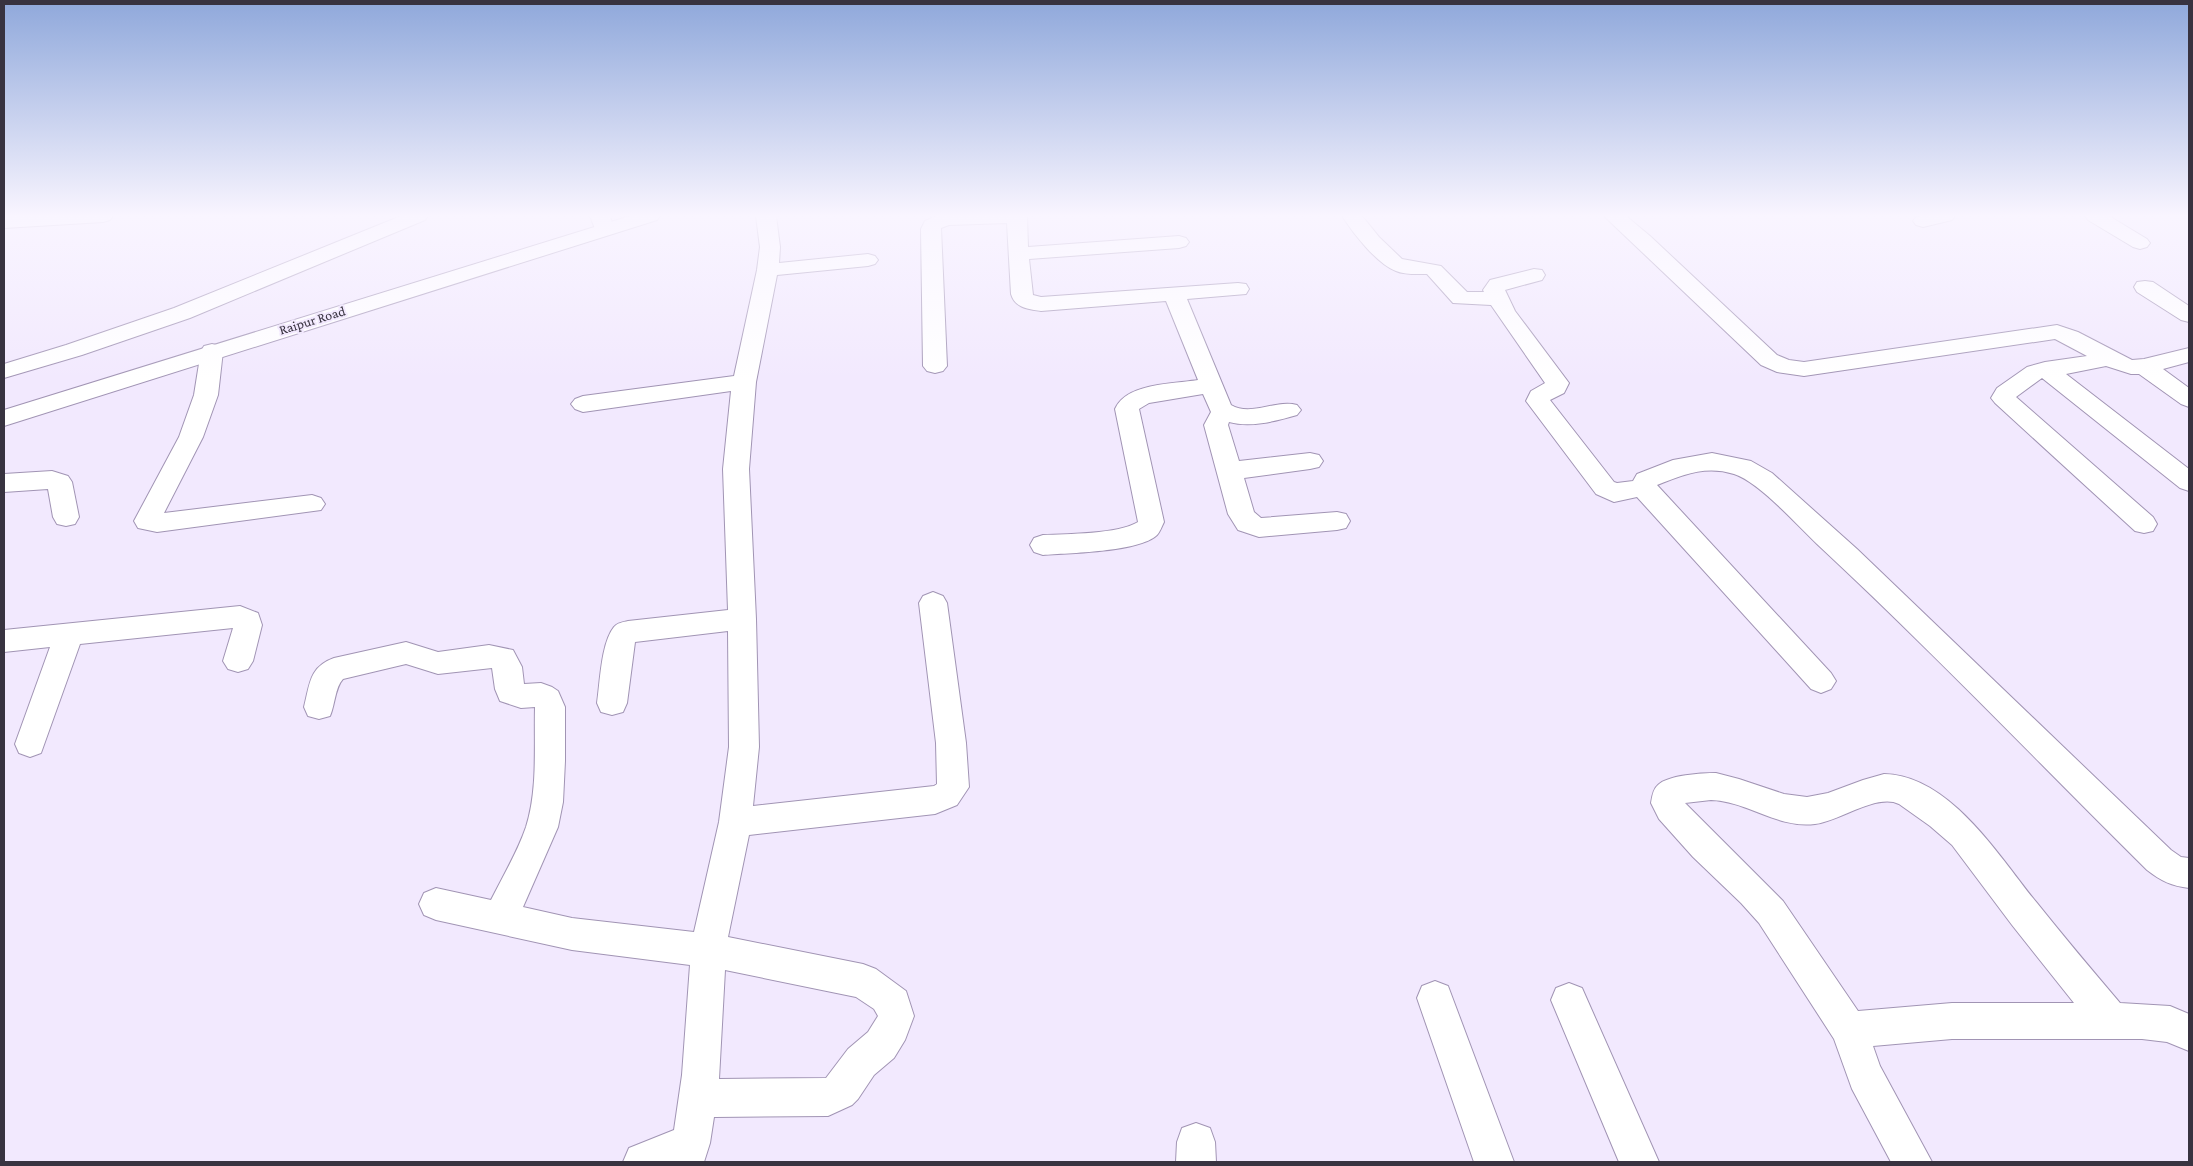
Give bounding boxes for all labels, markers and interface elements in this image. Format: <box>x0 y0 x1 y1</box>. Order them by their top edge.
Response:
street label: Raipur Road <box>277 302 348 338</box>

